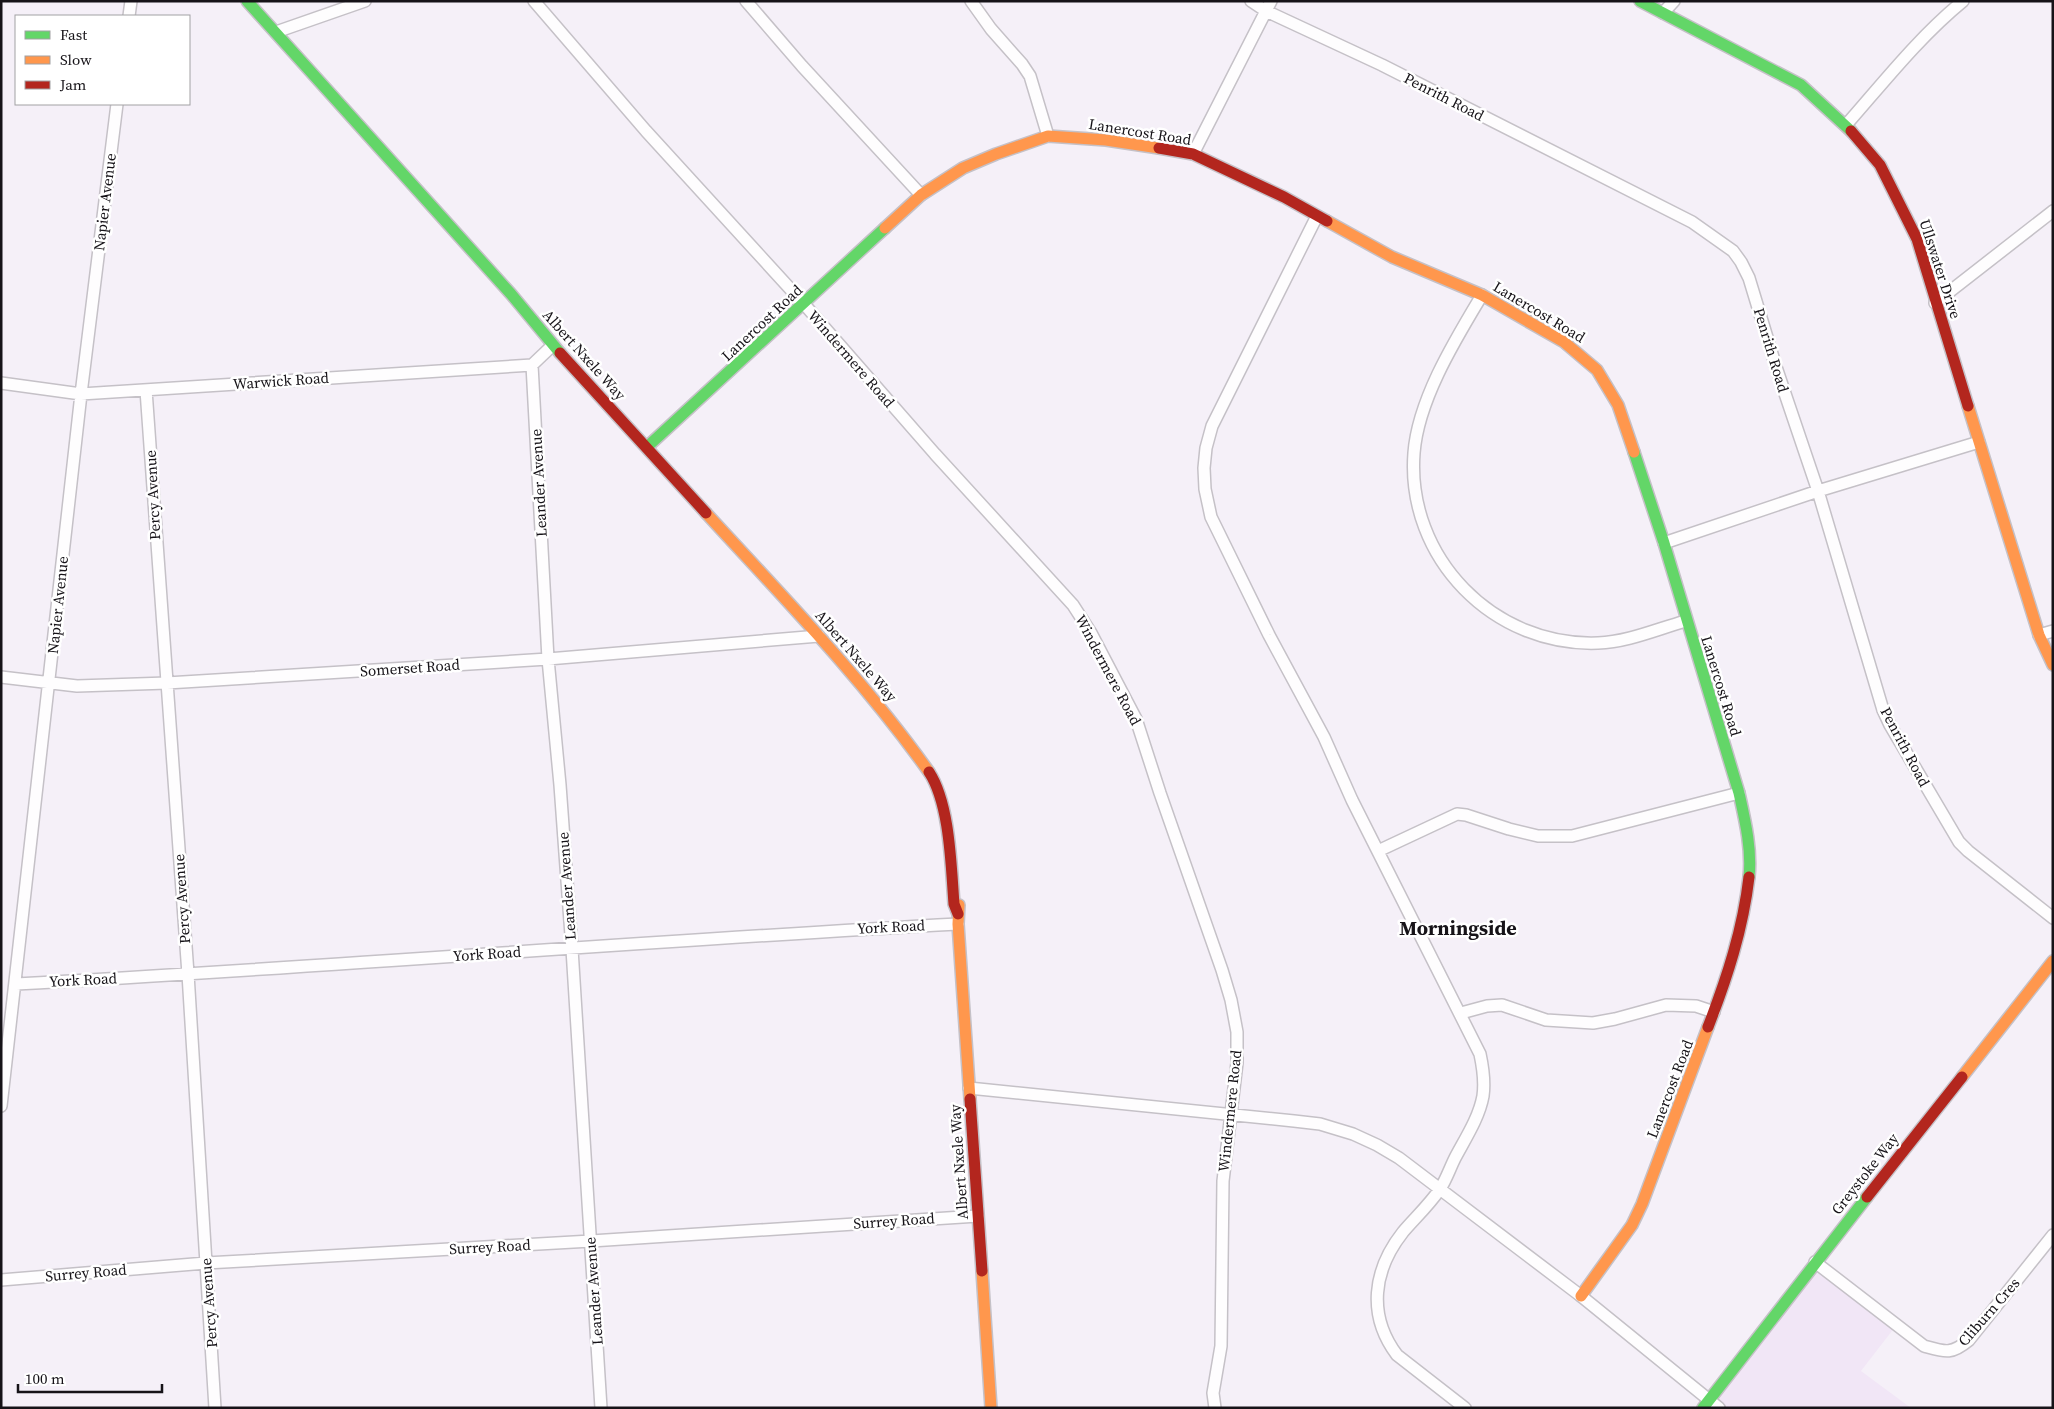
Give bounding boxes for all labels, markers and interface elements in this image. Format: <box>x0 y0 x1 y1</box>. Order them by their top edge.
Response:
legend <box>15 15 190 105</box>
text: Fast <box>60 24 87 45</box>
text: Slow <box>60 49 92 70</box>
street label: Penrith Road <box>1400 67 1488 126</box>
text: Jam <box>59 74 87 95</box>
street label: Lanercost Road <box>1087 113 1193 150</box>
street label: Napier Avenue <box>88 152 121 252</box>
street label: Ullswater Drive <box>1914 216 1967 322</box>
street label: Lanercost Road <box>1489 276 1590 348</box>
street label: Lanercost Road <box>717 279 807 366</box>
street label: Albert Nxele Way <box>538 305 631 405</box>
street label: Windermere Road <box>803 305 900 412</box>
street label: Penrith Road <box>1749 305 1794 395</box>
street label: Warwick Road <box>232 367 330 394</box>
street label: Leander Avenue <box>525 428 552 538</box>
street label: Percy Avenue <box>140 449 165 541</box>
street label: Napier Avenue <box>42 555 73 655</box>
street label: Albert Nxele Way <box>811 605 902 706</box>
street label: Windermere Road <box>1070 611 1147 729</box>
street label: Lanercost Road <box>1696 633 1747 739</box>
street label: Somerset Road <box>359 654 461 681</box>
street label: Penrith Road <box>1876 703 1935 791</box>
street label: Leander Avenue <box>552 831 581 941</box>
street label: Percy Avenue <box>168 853 195 945</box>
street label: York Road <box>856 914 926 939</box>
district label: Morningside <box>1399 914 1517 942</box>
street label: York Road <box>452 941 522 966</box>
street label: York Road <box>48 967 118 992</box>
street label: Lanercost Road <box>1641 1036 1698 1141</box>
street label: Windermere Road <box>1213 1048 1246 1173</box>
street label: Albert Nxele Way <box>944 1104 973 1220</box>
street label: Greystoke Way <box>1826 1128 1903 1219</box>
street label: Surrey Road <box>853 1207 936 1234</box>
street label: Surrey Road <box>449 1234 532 1259</box>
street label: Leander Avenue <box>579 1236 608 1346</box>
street label: Percy Avenue <box>195 1257 222 1349</box>
street label: Surrey Road <box>44 1258 128 1287</box>
street label: Cliburn Cres <box>1953 1273 2024 1350</box>
scale bar <box>18 1362 161 1394</box>
text: 100 m <box>25 1368 65 1389</box>

